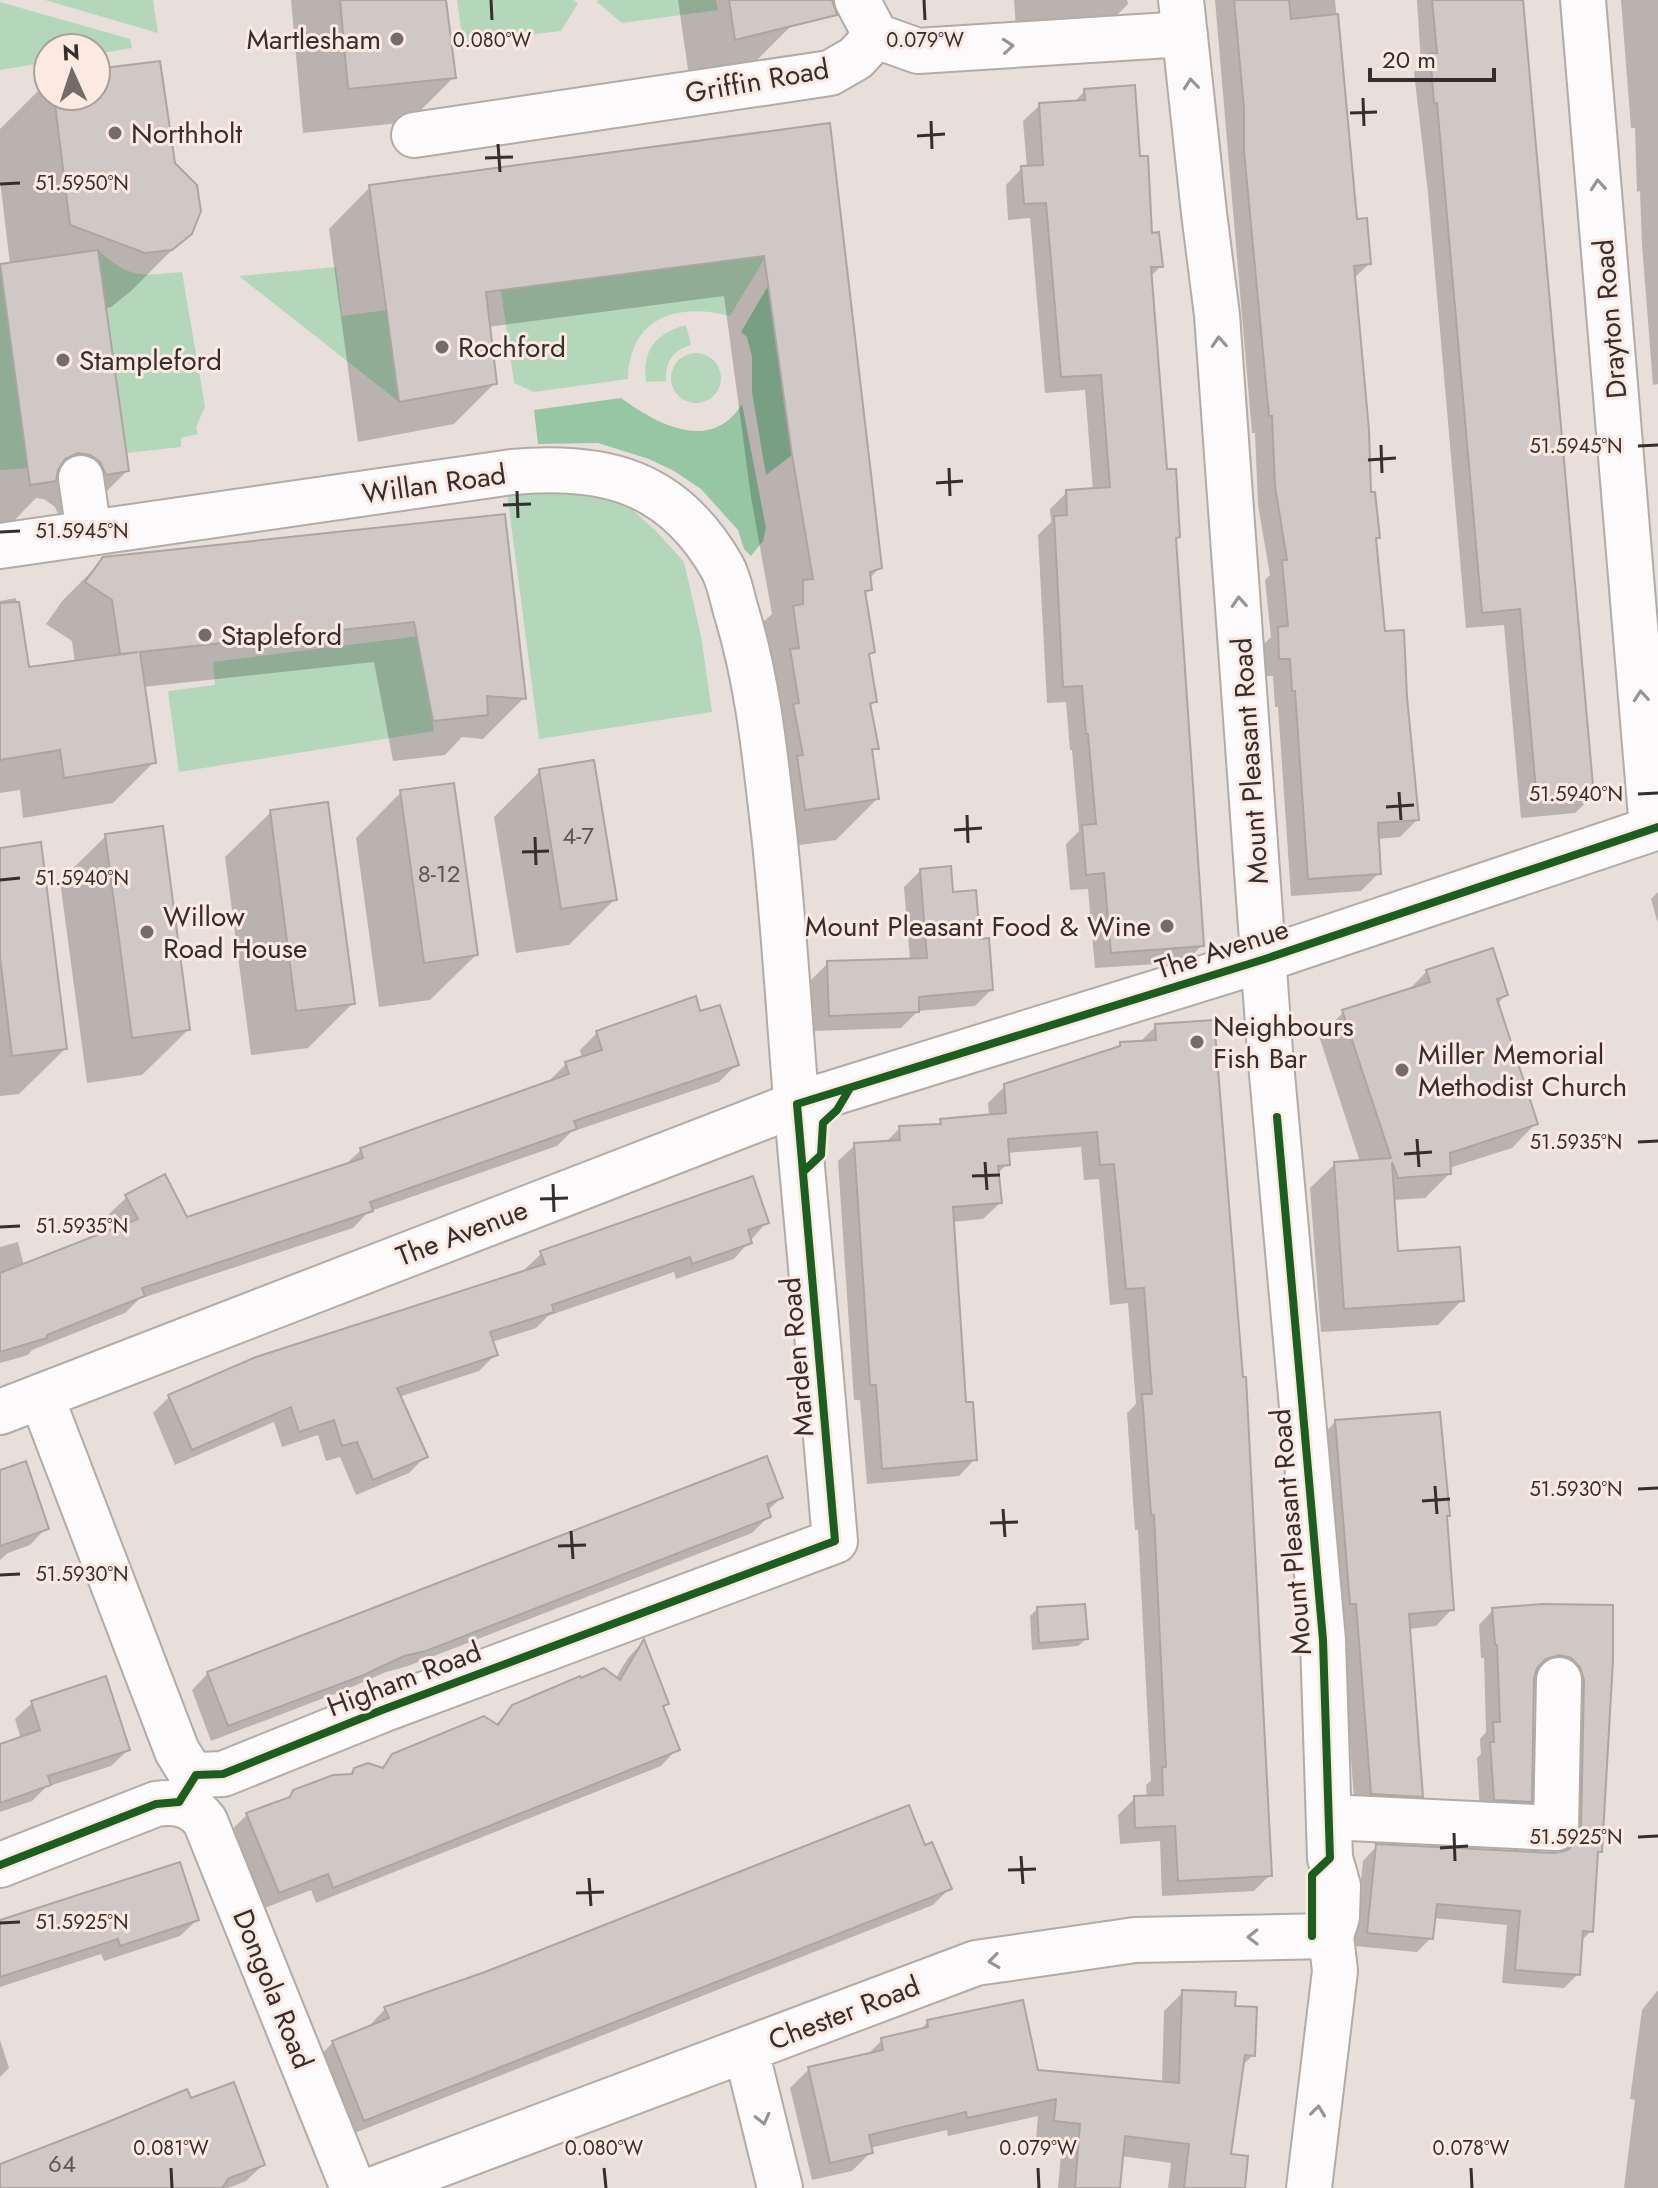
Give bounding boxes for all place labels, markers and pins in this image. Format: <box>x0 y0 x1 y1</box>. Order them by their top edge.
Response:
place label: Martlesham <box>246 19 381 60</box>
marker: Martlesham <box>388 30 406 48</box>
place label: Northholt <box>131 113 242 154</box>
marker: Northholt <box>106 124 124 142</box>
place label: Rochford <box>458 327 566 368</box>
marker: Rochford <box>433 338 451 356</box>
place label: Stampleford <box>79 340 222 381</box>
marker: Stampleford <box>54 351 72 369</box>
place label: Stapleford <box>221 615 342 656</box>
marker: Stapleford <box>196 626 214 644</box>
place label: Willow Road House <box>163 896 308 969</box>
place label: Mount Pleasant Food & Wine <box>805 906 1151 947</box>
marker: Mount Pleasant Food & Wine <box>1158 917 1176 935</box>
marker: Willow Road House <box>138 923 156 941</box>
place label: Neighbours Fish Bar <box>1213 1006 1354 1079</box>
marker: Neighbours Fish Bar <box>1188 1033 1206 1051</box>
place label: Miller Memorial Methodist Church <box>1418 1034 1627 1107</box>
marker: Miller Memorial Methodist Church <box>1393 1061 1411 1079</box>

